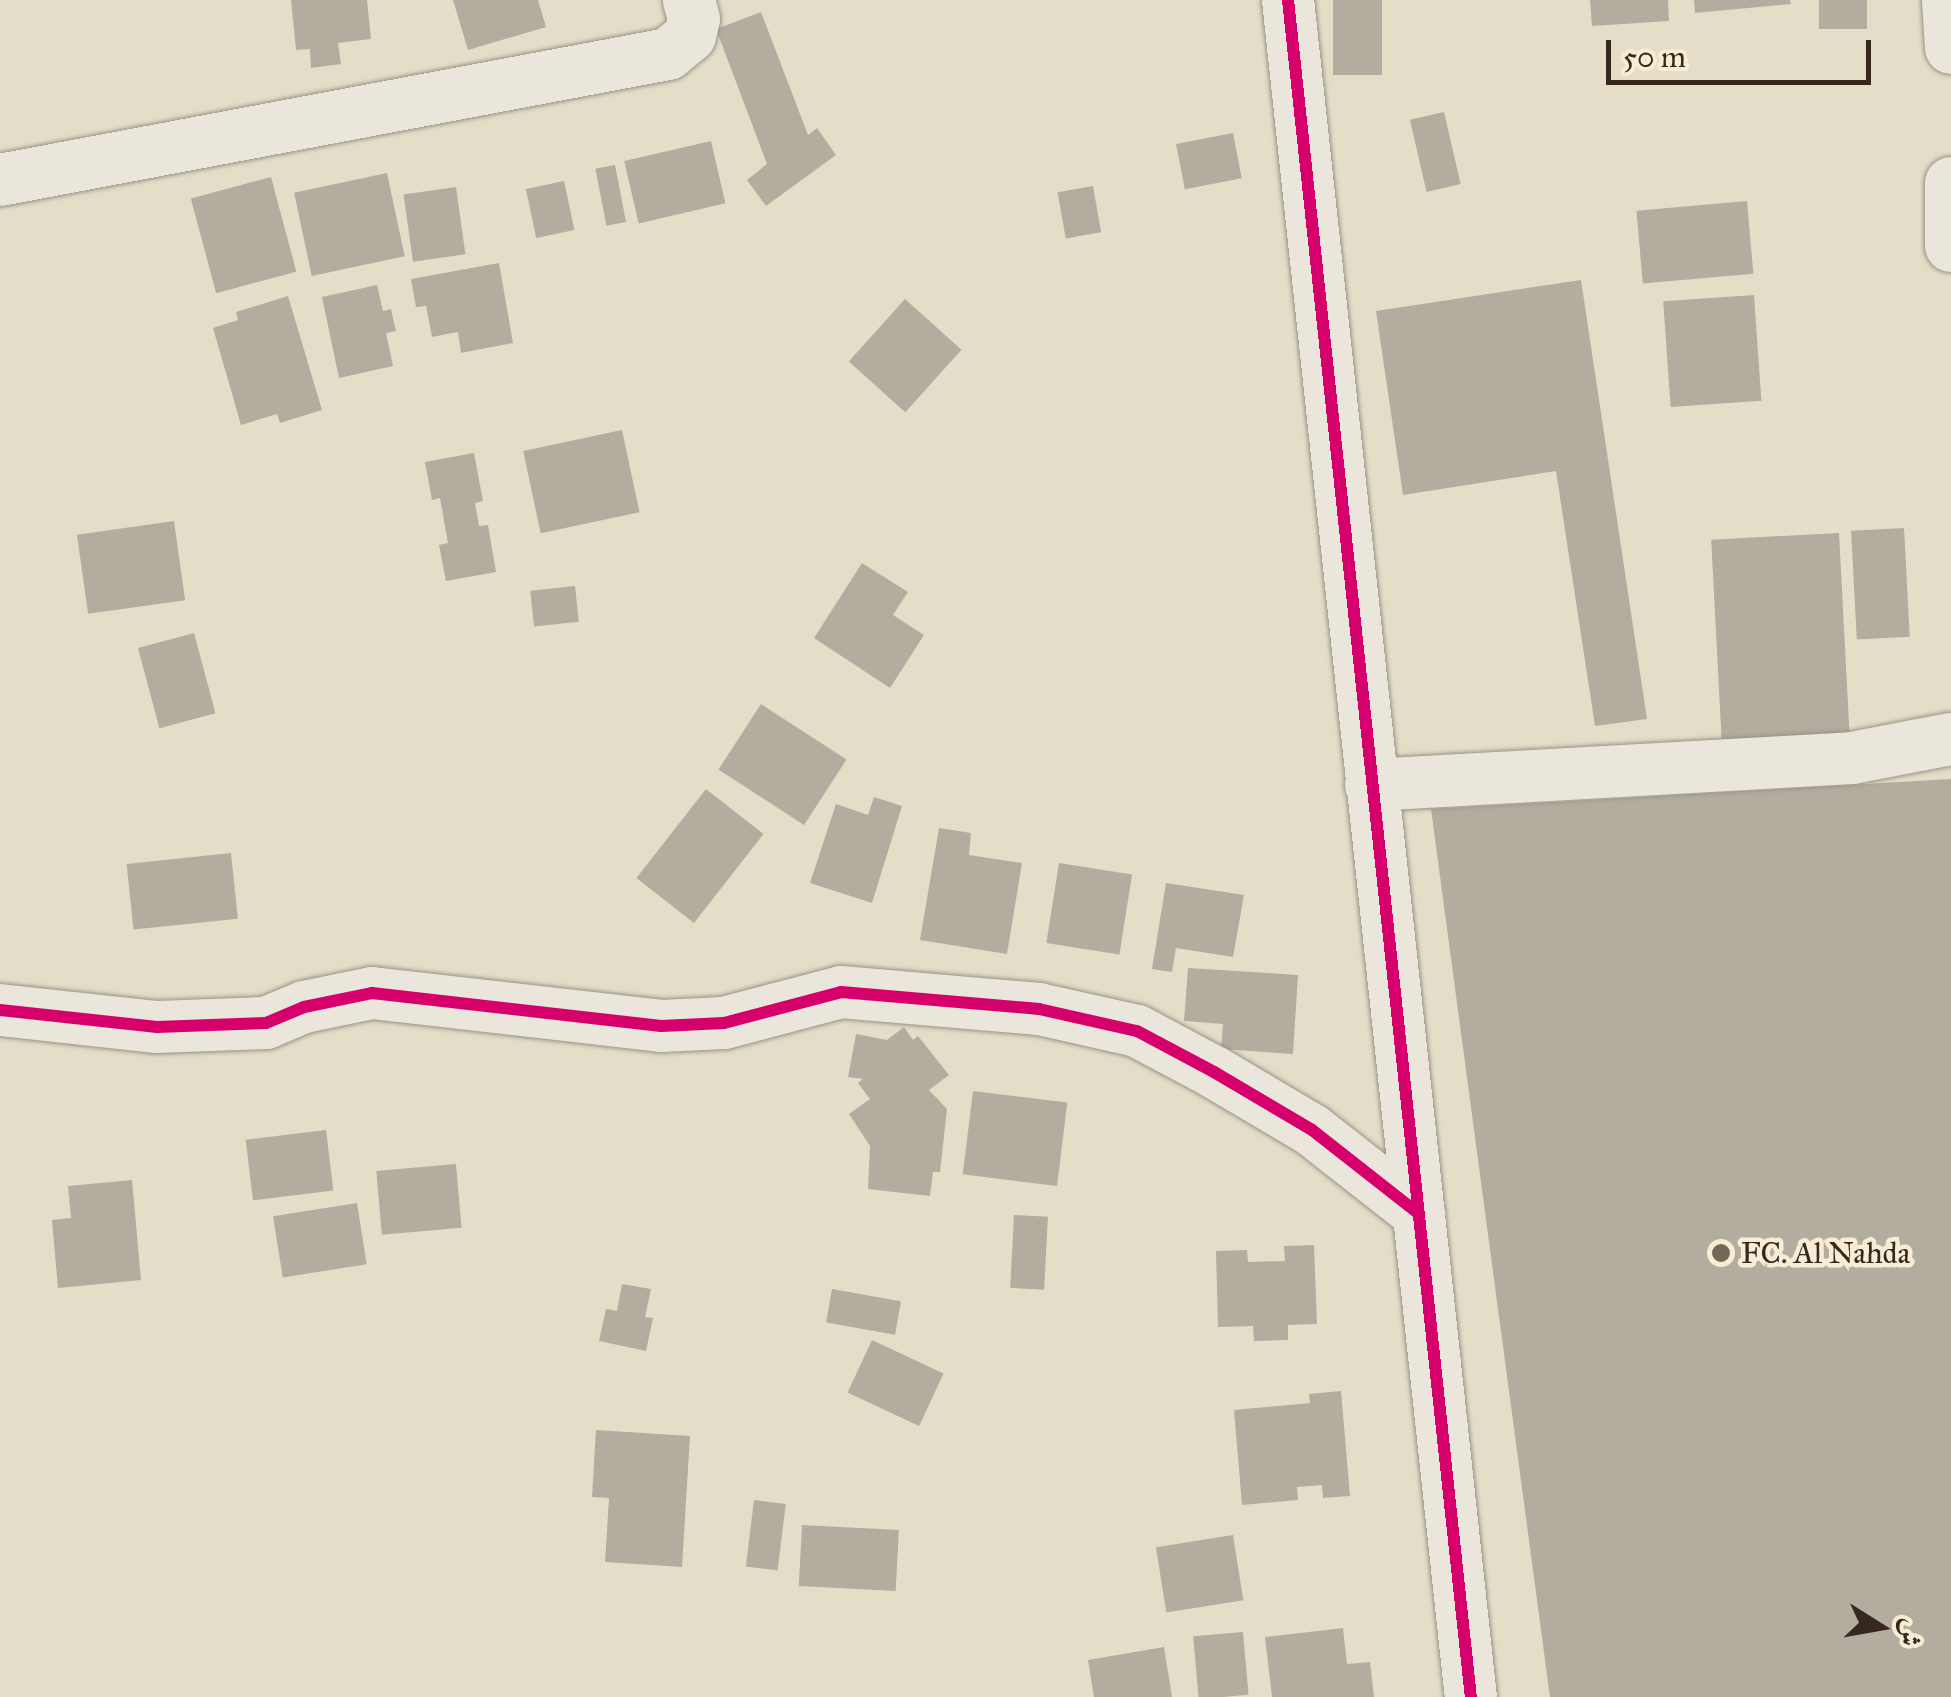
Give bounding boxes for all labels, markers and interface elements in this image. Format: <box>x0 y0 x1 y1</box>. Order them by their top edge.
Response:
scale bar <box>1611 20 1876 82</box>
text: 50 m <box>1623 39 1686 75</box>
place label: FC. Al Nahda <box>1741 1235 1910 1271</box>
marker: FC. Al Nahda <box>1710 1242 1732 1264</box>
north arrow <box>1831 1577 1931 1677</box>
text: ش <box>1891 1616 1931 1650</box>

